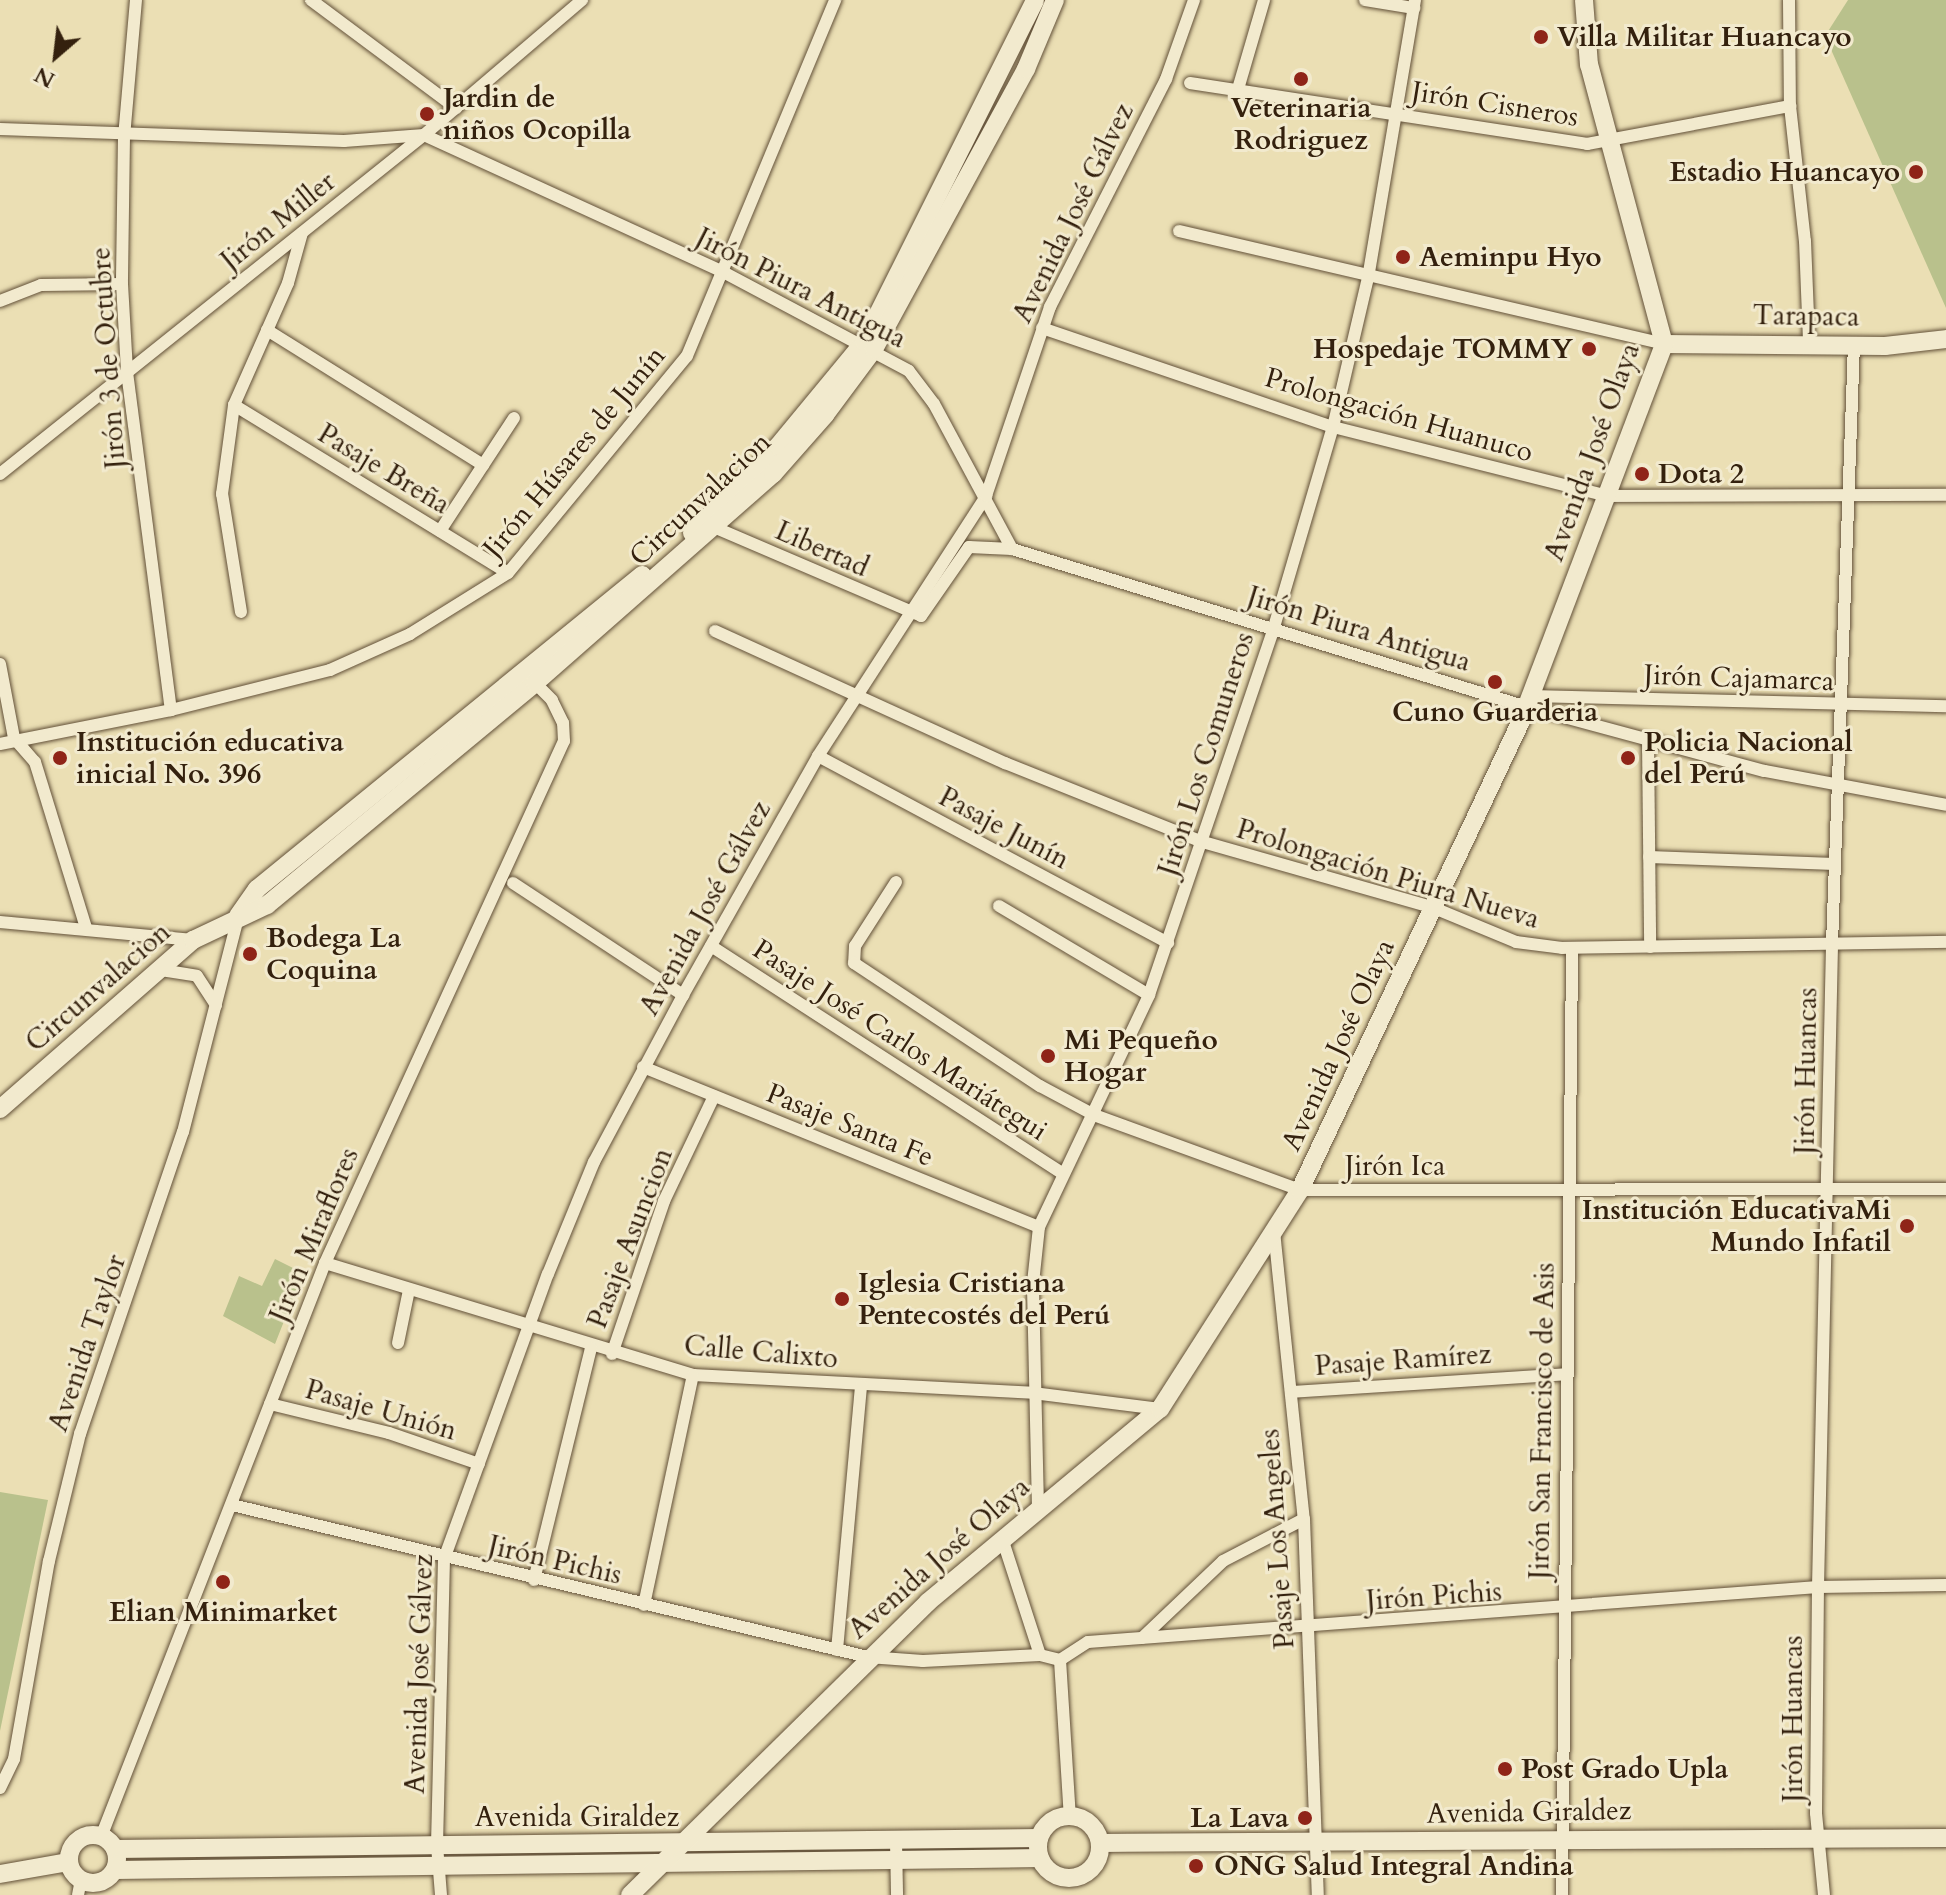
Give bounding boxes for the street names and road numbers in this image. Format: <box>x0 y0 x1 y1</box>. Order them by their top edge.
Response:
street label: Jirón Cisneros <box>1409 74 1581 134</box>
street label: Avenida José Gálvez <box>1005 98 1141 328</box>
street label: Jirón Miller <box>214 165 342 277</box>
street label: Jirón Piura Antigua <box>690 220 912 356</box>
street label: Jirón 3 de Octubre <box>83 246 133 470</box>
street label: Tarapaca <box>1752 298 1860 334</box>
street label: Avenida José Olaya <box>1537 338 1647 566</box>
street label: Jirón Húsares de Junín <box>476 339 672 565</box>
street label: Prolongación Huanuco <box>1261 361 1537 469</box>
street label: Pasaje Breña <box>312 416 456 522</box>
street label: Circunvalacion <box>622 425 778 573</box>
street label: Libertad <box>770 514 874 584</box>
street label: Jirón Piura Antigua <box>1243 579 1475 679</box>
street label: Jirón Los Comuneros <box>1151 628 1261 880</box>
street label: Jirón Cajamarca <box>1643 658 1835 698</box>
street label: Pasaje Junín <box>933 780 1075 876</box>
street label: Avenida José Gálvez <box>632 795 778 1021</box>
street label: Prolongación Piura Nueva <box>1232 812 1544 936</box>
street label: Circunvalacion <box>19 915 177 1059</box>
street label: Pasaje José Carlos Mariátegui <box>746 932 1054 1148</box>
street label: Avenida José Olaya <box>1274 934 1402 1156</box>
street label: Jirón Huancas <box>1788 987 1824 1155</box>
street label: Pasaje Santa Fe <box>761 1076 939 1174</box>
street label: Jirón Miraflores <box>262 1143 366 1327</box>
street label: Pasaje Asuncion <box>580 1143 680 1333</box>
street label: Jirón Ica <box>1345 1149 1445 1183</box>
street label: Avenida Taylor <box>41 1250 133 1436</box>
street label: Jirón San Francisco de Asis <box>1522 1262 1562 1580</box>
street label: Calle Calixto <box>683 1329 839 1375</box>
street label: Pasaje Ramírez <box>1314 1337 1492 1383</box>
street label: Pasaje Unión <box>301 1372 461 1448</box>
street label: Pasaje Los Angeles <box>1253 1428 1301 1650</box>
street label: Avenida José Olaya <box>841 1470 1037 1646</box>
street label: Jirón Pichis <box>485 1528 625 1592</box>
street label: Avenida José Gálvez <box>398 1553 440 1795</box>
street label: Jirón Pichis <box>1365 1574 1503 1618</box>
street label: Jirón Huancas <box>1776 1635 1810 1803</box>
street label: Avenida Giraldez <box>1426 1793 1632 1831</box>
street label: Avenida Giraldez <box>475 1800 679 1834</box>

